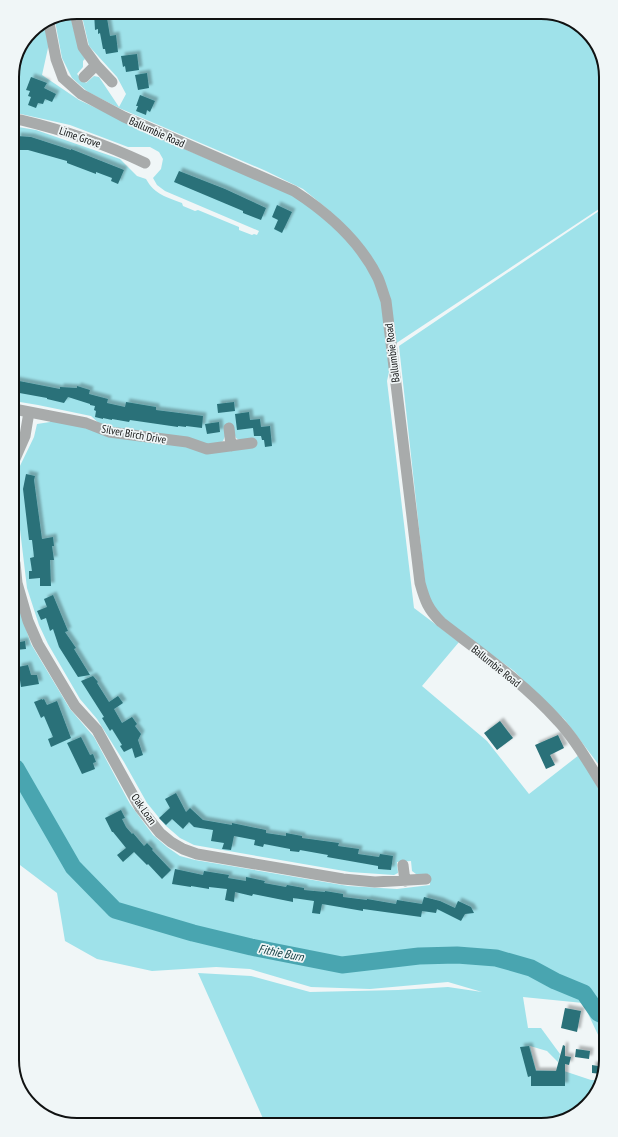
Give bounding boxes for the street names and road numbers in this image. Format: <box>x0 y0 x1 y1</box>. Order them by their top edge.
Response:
street label: Ballumbie Road <box>127 114 187 151</box>
street label: Lime Grove <box>57 123 103 151</box>
street label: Ballumbie Road <box>381 322 403 383</box>
street label: Silver Birch Drive <box>101 421 168 447</box>
street label: Ballumbie Road <box>468 642 524 690</box>
street label: Oak Loan <box>128 791 160 827</box>

